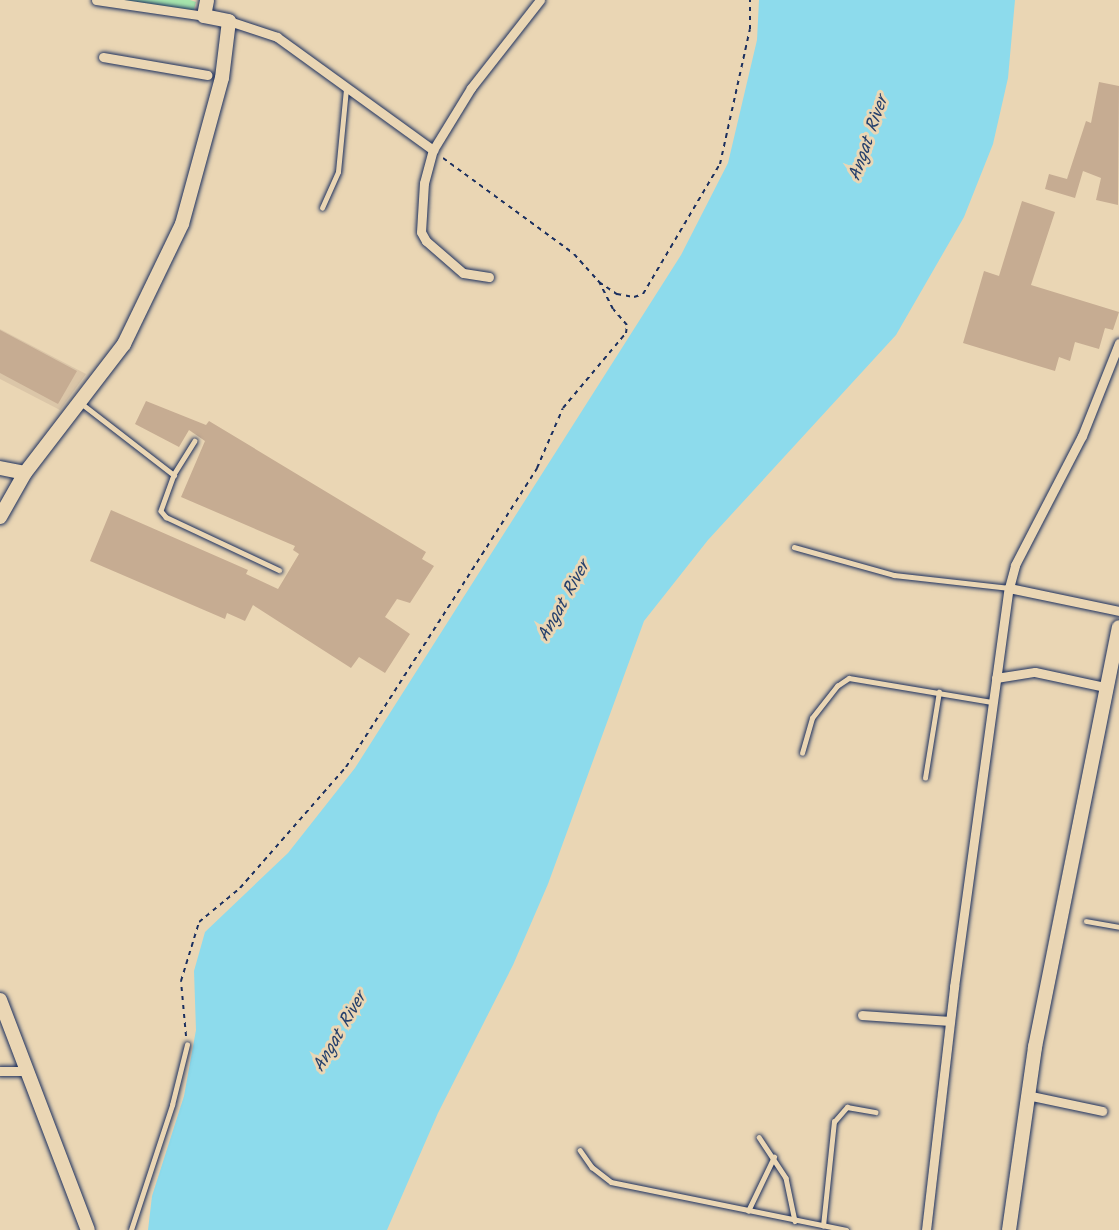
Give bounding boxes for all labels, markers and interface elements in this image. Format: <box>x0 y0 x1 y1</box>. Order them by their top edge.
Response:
water label: Angat River <box>845 94 895 184</box>
water label: Angat River <box>534 558 596 646</box>
water label: Angat River <box>310 989 372 1077</box>

